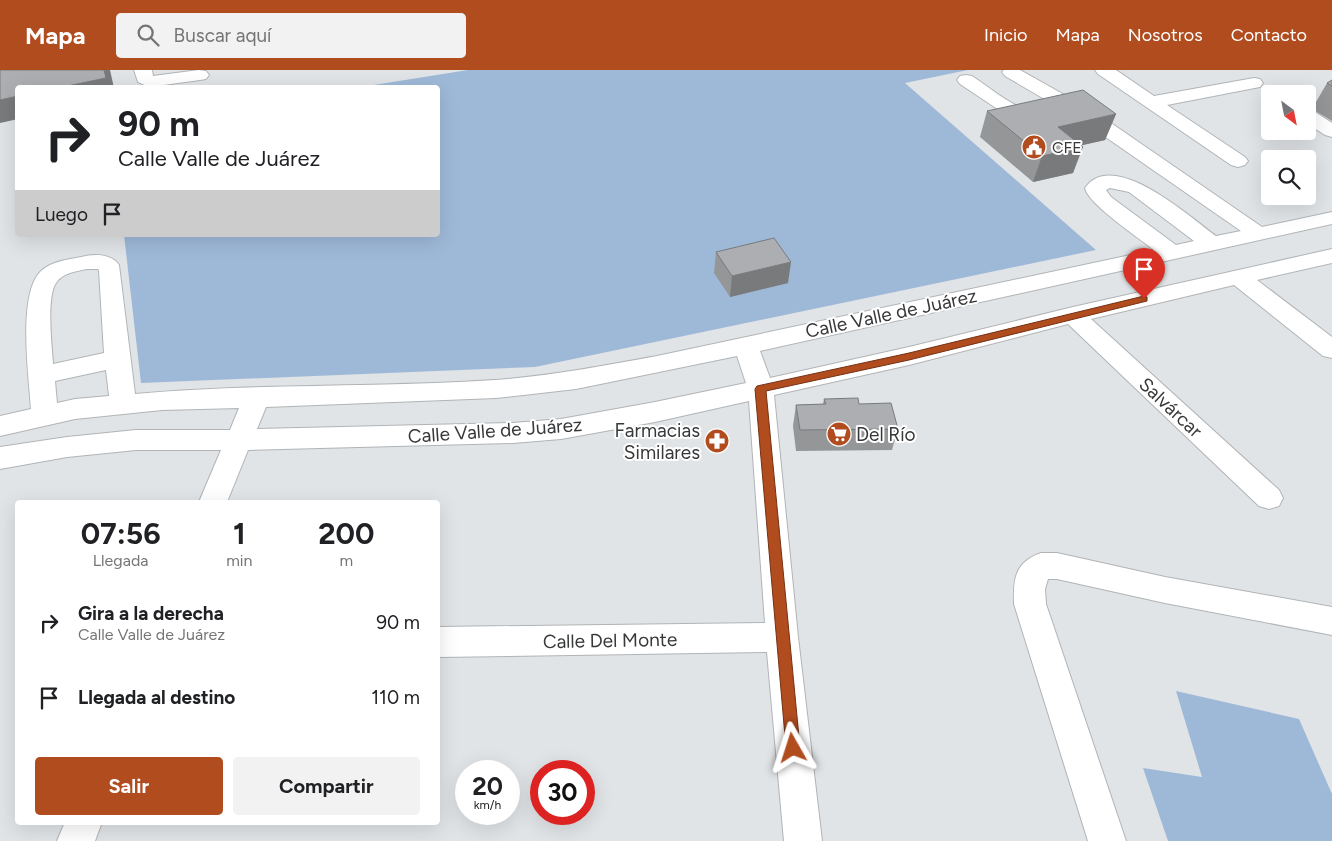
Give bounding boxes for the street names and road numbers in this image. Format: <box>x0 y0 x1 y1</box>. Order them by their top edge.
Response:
street label: Calle Valle de Juárez <box>803 284 979 343</box>
street label: Salvárcar <box>1134 372 1207 443</box>
street label: Calle Valle de Juárez <box>407 413 583 448</box>
street label: Calle Del Monte <box>543 628 677 653</box>

